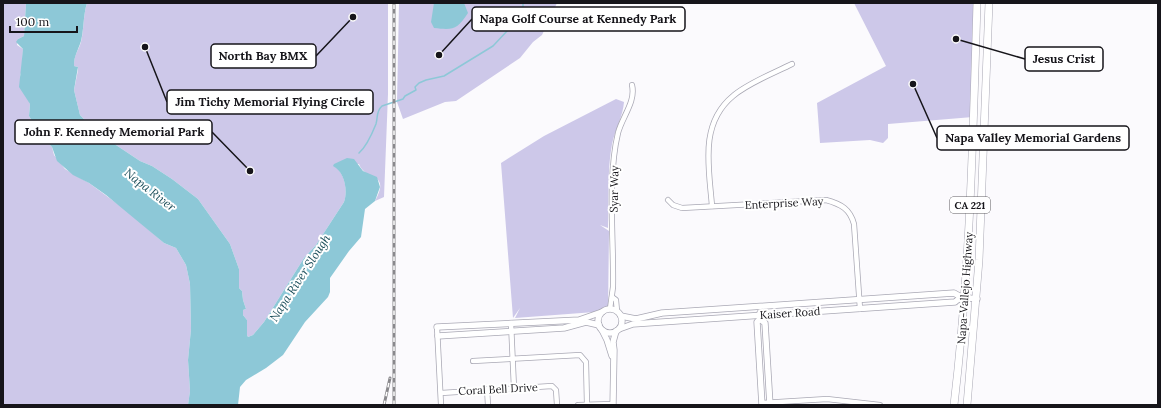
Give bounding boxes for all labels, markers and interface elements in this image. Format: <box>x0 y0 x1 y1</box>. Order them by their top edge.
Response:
callout: Napa Golf Course at Kennedy Park <box>472 7 685 31</box>
scale bar <box>10 8 77 34</box>
text: Napa Golf Course at Kennedy Park <box>480 11 676 26</box>
text: 100 m <box>16 14 49 29</box>
callout: North Bay BMX <box>211 44 316 68</box>
callout: Jesus Crist <box>1025 47 1103 71</box>
text: North Bay BMX <box>219 48 308 63</box>
text: Jesus Crist <box>1033 51 1096 66</box>
callout: Jim Tichy Memorial Flying Circle <box>167 90 373 114</box>
text: Jim Tichy Memorial Flying Circle <box>175 94 365 109</box>
callout: John F. Kennedy Memorial Park <box>15 120 212 144</box>
text: John F. Kennedy Memorial Park <box>24 124 204 139</box>
callout: Napa Valley Memorial Gardens <box>937 126 1129 150</box>
text: Napa Valley Memorial Gardens <box>945 130 1121 145</box>
water label: Napa River <box>122 165 179 215</box>
street label: Syar Way <box>607 165 621 213</box>
street label: Enterprise Way <box>744 194 824 212</box>
road number: CA 221 <box>950 197 990 213</box>
water label: Napa River Slough <box>266 231 333 324</box>
street label: Napa-Vallejo Highway <box>954 231 976 345</box>
street label: Kaiser Road <box>759 304 821 322</box>
street label: Coral Bell Drive <box>458 380 538 398</box>

